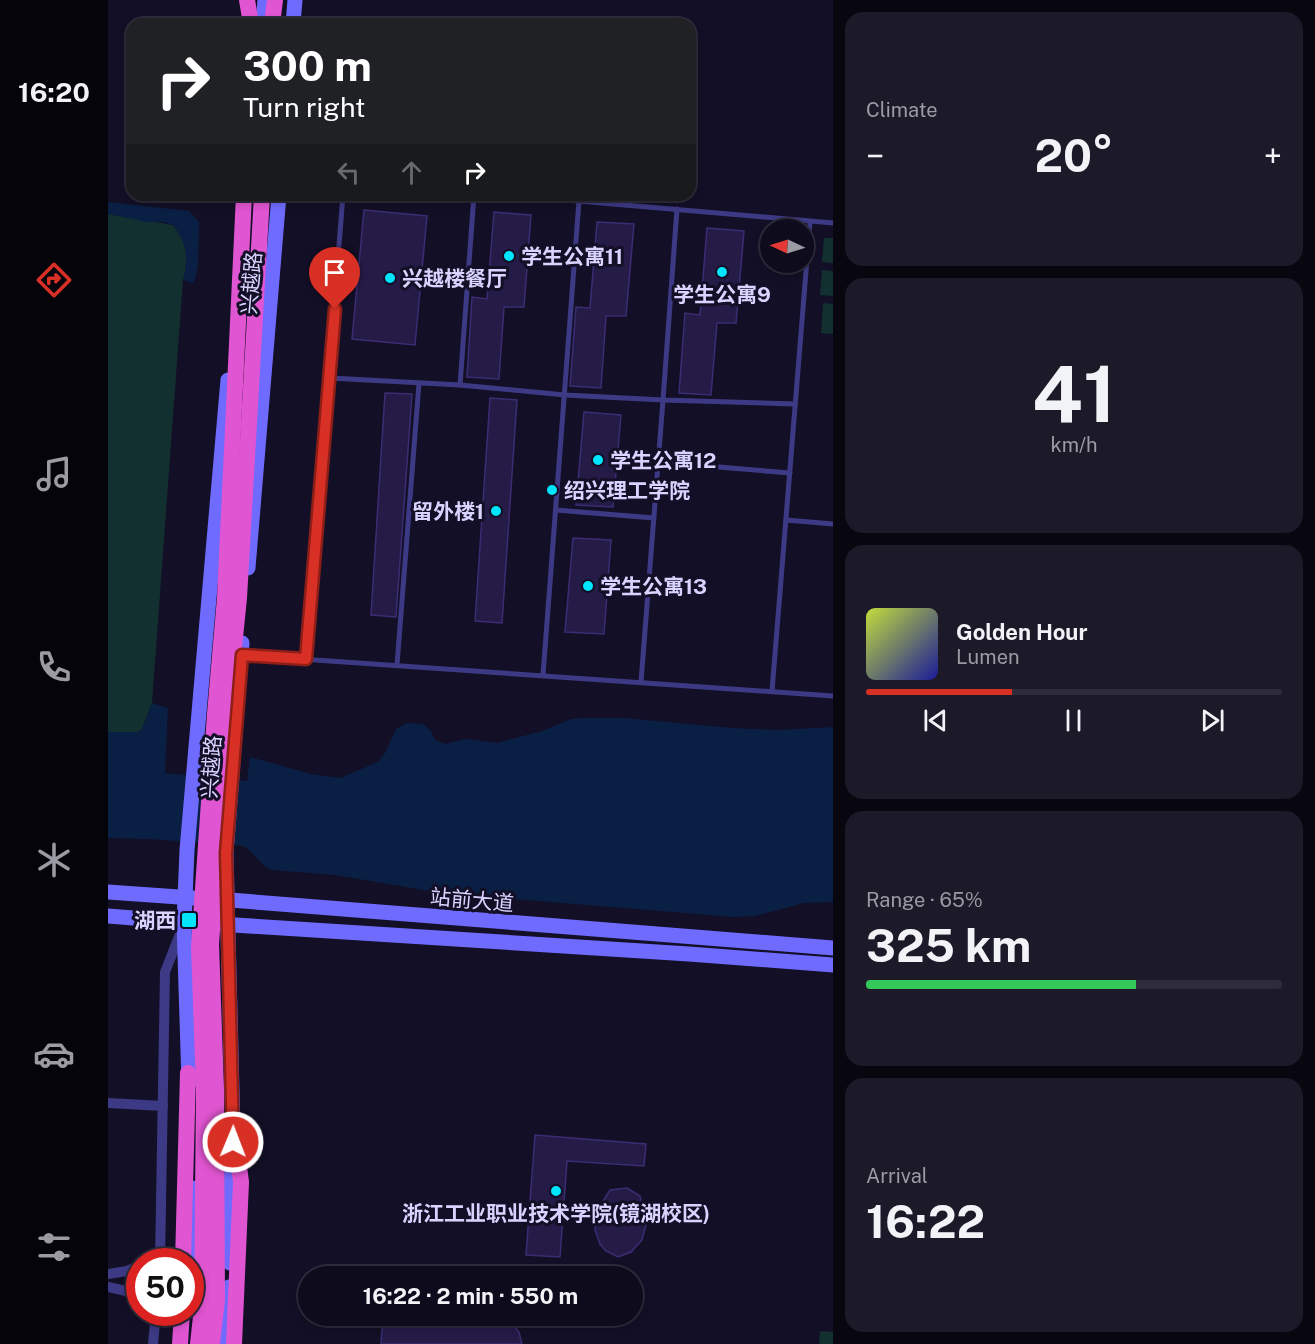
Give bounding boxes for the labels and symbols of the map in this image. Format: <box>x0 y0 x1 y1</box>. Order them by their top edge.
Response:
north arrow <box>760 219 814 273</box>
place label: 学生公寓11 <box>521 244 623 269</box>
pin <box>309 247 360 309</box>
marker: 学生公寓11 <box>502 249 516 263</box>
street label: 兴越路 <box>236 251 266 315</box>
marker: 学生公寓9 <box>715 265 729 279</box>
place label: 兴越楼餐厅 <box>402 266 507 291</box>
marker: 兴越楼餐厅 <box>383 271 397 285</box>
place label: 学生公寓9 <box>673 282 771 307</box>
place label: 学生公寓12 <box>610 448 716 473</box>
marker: 学生公寓12 <box>591 453 605 467</box>
place label: 绍兴理工学院 <box>564 478 690 503</box>
marker: 绍兴理工学院 <box>545 483 559 497</box>
place label: 留外楼1 <box>412 499 484 524</box>
marker: 留外楼1 <box>489 504 503 518</box>
place label: 学生公寓13 <box>600 574 707 599</box>
marker: 学生公寓13 <box>581 579 595 593</box>
street label: 兴越路 <box>196 735 226 799</box>
street label: 站前大道 <box>429 884 515 916</box>
place label: 湖西 <box>134 908 176 933</box>
marker: 湖西 <box>180 911 198 929</box>
position arrow <box>201 1110 265 1174</box>
marker: 浙江工业职业技术学院(镜湖校区) <box>549 1184 563 1198</box>
place label: 浙江工业职业技术学院(镜湖校区) <box>402 1201 710 1226</box>
speed limit sign: 50 <box>126 1248 204 1326</box>

